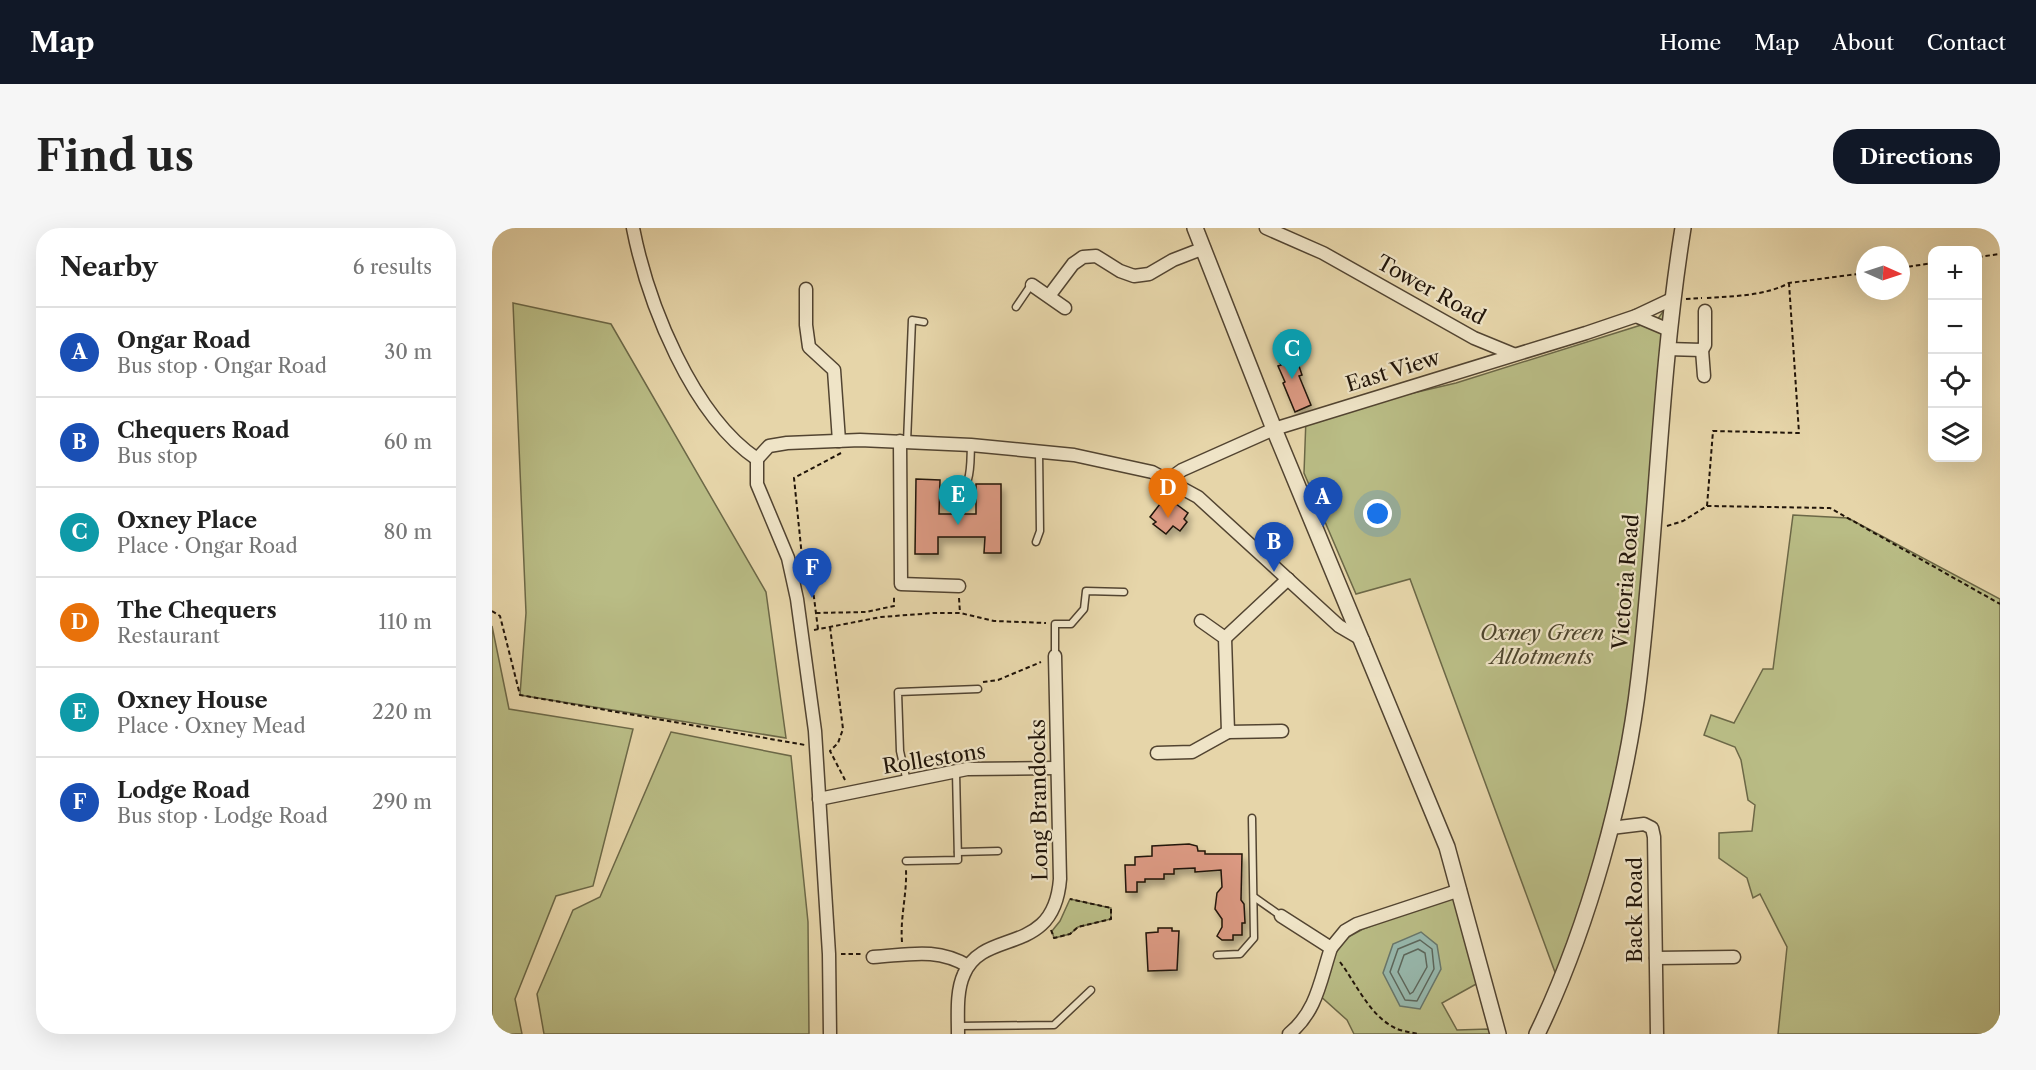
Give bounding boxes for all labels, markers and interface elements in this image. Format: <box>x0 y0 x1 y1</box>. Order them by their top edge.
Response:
text: Map <box>30 25 94 59</box>
text: Home <box>1660 30 1721 55</box>
text: Map <box>1754 30 1799 55</box>
text: About <box>1832 30 1894 55</box>
text: Contact <box>1927 30 2006 55</box>
button: Directions <box>1833 129 2000 184</box>
text: Find us <box>36 130 194 182</box>
north arrow <box>1856 246 1910 300</box>
map controls <box>1928 246 1982 462</box>
button: + <box>1928 246 1982 300</box>
street label: Tower Road <box>1372 249 1490 330</box>
text: Nearby <box>60 251 158 283</box>
text: 6 results <box>353 255 432 279</box>
button: − <box>1928 300 1982 354</box>
text: Ongar Road <box>117 327 251 354</box>
pin: C <box>1272 330 1312 379</box>
text: A <box>72 340 87 364</box>
text: 30 m <box>384 340 432 364</box>
street label: East View <box>1343 344 1444 397</box>
text: Bus stop · Ongar Road <box>117 354 327 378</box>
button: locate <box>1928 354 1982 408</box>
button: layers <box>1928 408 1982 462</box>
text: Chequers Road <box>117 417 290 444</box>
text: B <box>72 430 87 454</box>
text: 60 m <box>384 430 432 454</box>
text: Bus stop <box>117 444 198 468</box>
pin: D <box>1148 468 1188 518</box>
pin: E <box>938 476 978 525</box>
pin: A <box>1304 478 1342 527</box>
your location <box>1363 499 1392 528</box>
text: Oxney Place <box>117 507 257 534</box>
street label: Victoria Road <box>1607 513 1644 652</box>
text: C <box>71 520 88 544</box>
text: 80 m <box>384 520 432 544</box>
pin: B <box>1254 522 1294 572</box>
text: Place · Ongar Road <box>117 534 298 558</box>
pin: F <box>792 548 832 598</box>
text: The Chequers <box>117 597 277 624</box>
text: D <box>71 610 88 634</box>
text: 110 m <box>379 610 432 634</box>
park label: Oxney Green Allotments <box>1480 620 1604 669</box>
text: Restaurant <box>117 624 220 648</box>
text: Oxney House <box>117 687 268 714</box>
text: E <box>72 700 87 724</box>
text: 220 m <box>372 700 432 724</box>
text: Place · Oxney Mead <box>117 714 306 738</box>
street label: Long Brandocks <box>1025 719 1052 881</box>
street label: Rollestons <box>881 738 987 779</box>
text: Lodge Road <box>117 777 250 804</box>
text: F <box>73 790 86 814</box>
text: 290 m <box>372 790 432 814</box>
text: Bus stop · Lodge Road <box>117 804 328 828</box>
street label: Back Road <box>1622 857 1647 963</box>

